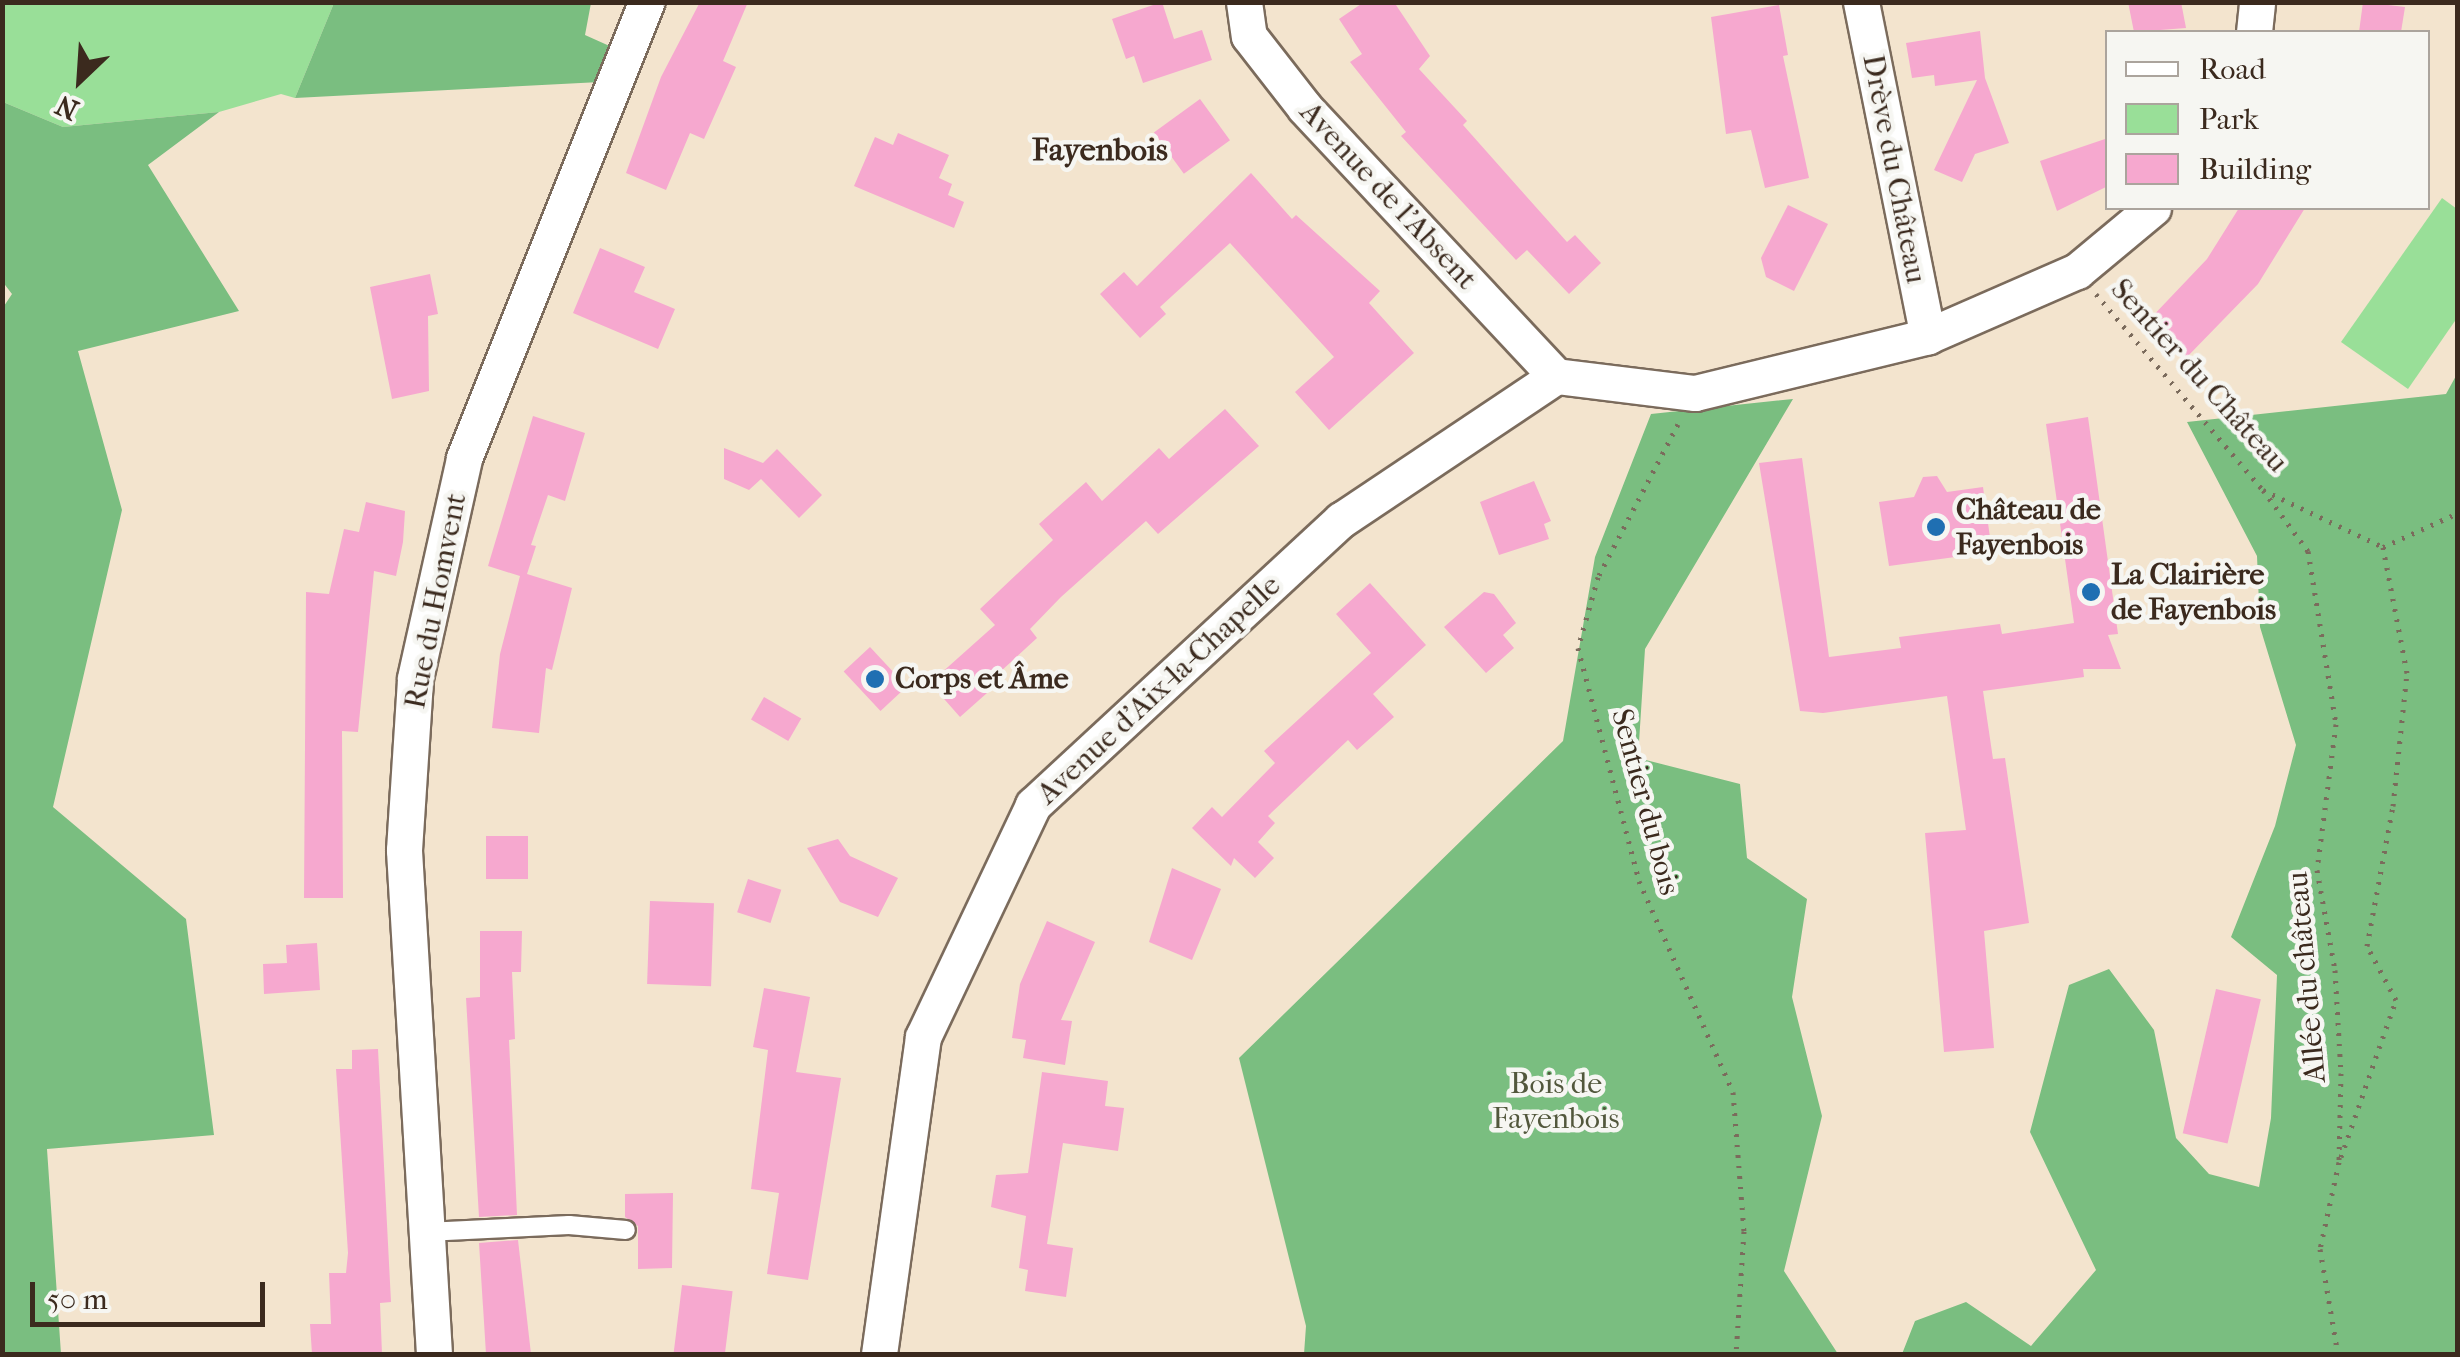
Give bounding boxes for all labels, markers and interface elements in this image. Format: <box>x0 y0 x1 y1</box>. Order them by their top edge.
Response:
north arrow <box>30 30 130 130</box>
legend <box>2105 30 2430 210</box>
street label: Drève du Château <box>1854 51 1934 287</box>
text: Road <box>2199 52 2266 87</box>
text: N <box>51 88 84 127</box>
street label: Avenue de l'Absent <box>1292 95 1484 297</box>
text: Park <box>2199 102 2259 137</box>
district label: Fayenbois <box>1032 131 1168 169</box>
text: Building <box>2199 152 2311 187</box>
street label: Sentier du Château <box>2103 272 2295 480</box>
street label: Rue du Homvent <box>397 490 475 712</box>
place label: Château de Fayenbois <box>1956 492 2101 562</box>
marker: Château de Fayenbois <box>1925 516 1947 538</box>
place label: La Clairière de Fayenbois <box>2111 557 2276 628</box>
street label: Avenue d'Aix-la-Chapelle <box>1030 568 1288 812</box>
marker: La Clairière de Fayenbois <box>2080 581 2102 603</box>
place label: Corps et Âme <box>895 661 1069 697</box>
marker: Corps et Âme <box>864 668 886 690</box>
street label: Sentier du bois <box>1603 705 1687 899</box>
street label: Allée du château <box>2280 870 2334 1084</box>
park label: Bois de Fayenbois <box>1492 1066 1620 1136</box>
scale bar <box>35 1262 270 1324</box>
text: 50 m <box>47 1282 108 1317</box>

